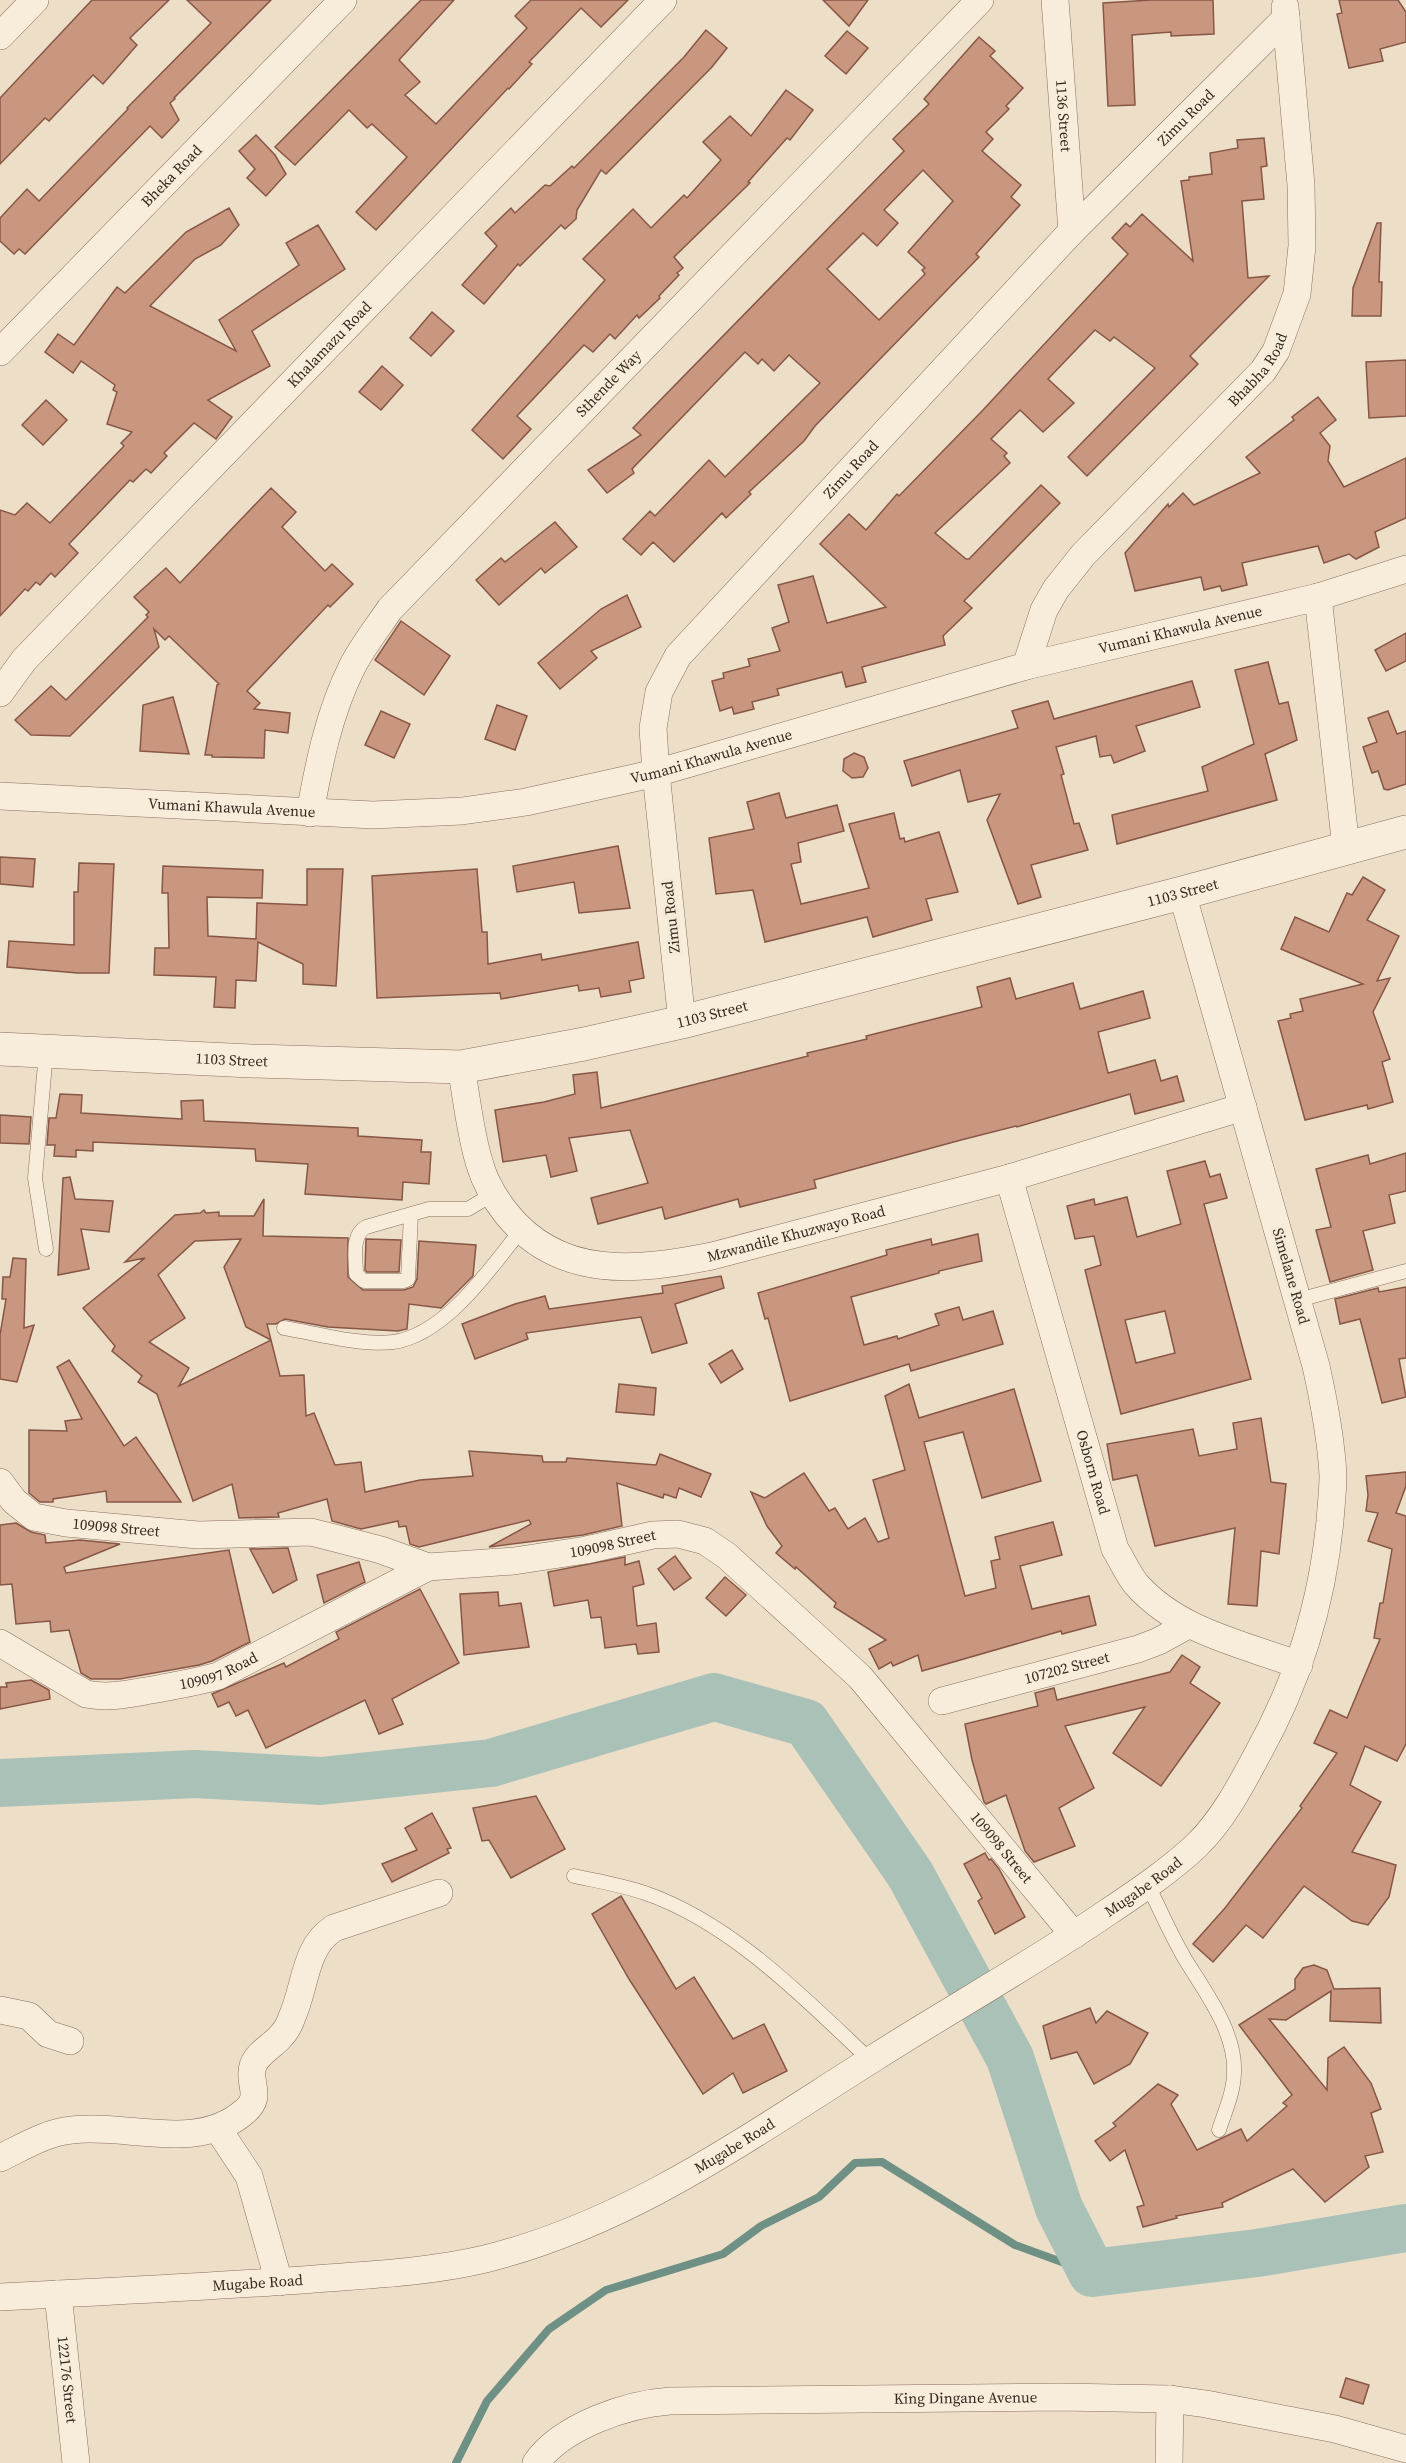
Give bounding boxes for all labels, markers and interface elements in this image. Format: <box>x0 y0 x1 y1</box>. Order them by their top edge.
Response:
street label: 1136 Street <box>1051 79 1077 153</box>
street label: Zimu Road <box>1153 84 1219 150</box>
street label: Bheka Road <box>136 139 207 211</box>
street label: Khalamazu Road <box>282 296 376 392</box>
street label: Bhabha Road <box>1223 329 1292 411</box>
street label: Sthende Way <box>571 345 646 421</box>
street label: Zimu Road <box>818 435 883 503</box>
street label: Vumani Khawula Avenue <box>1096 600 1264 659</box>
street label: Vumani Khawula Avenue <box>628 723 795 788</box>
street label: Vumani Khawula Avenue <box>148 793 316 822</box>
street label: 1103 Street <box>1145 873 1220 912</box>
street label: Zimu Road <box>656 879 685 954</box>
street label: 1103 Street <box>675 995 750 1033</box>
street label: 1103 Street <box>195 1047 268 1071</box>
street label: Mzwandile Khuzwayo Road <box>705 1200 888 1267</box>
street label: Simelane Road <box>1268 1225 1315 1327</box>
street label: Osborn Road <box>1072 1427 1116 1517</box>
street label: 109098 Street <box>72 1513 161 1541</box>
street label: 109098 Street <box>568 1524 658 1562</box>
street label: 109097 Road <box>178 1646 261 1695</box>
street label: 107202 Street <box>1022 1646 1112 1689</box>
street label: 109098 Street <box>966 1807 1038 1887</box>
street label: Mugabe Road <box>1100 1851 1187 1922</box>
street label: Mugabe Road <box>690 2113 779 2178</box>
street label: Mugabe Road <box>212 2269 304 2296</box>
street label: 122176 Street <box>53 2335 83 2424</box>
street label: King Dingane Avenue <box>893 2386 1038 2409</box>

